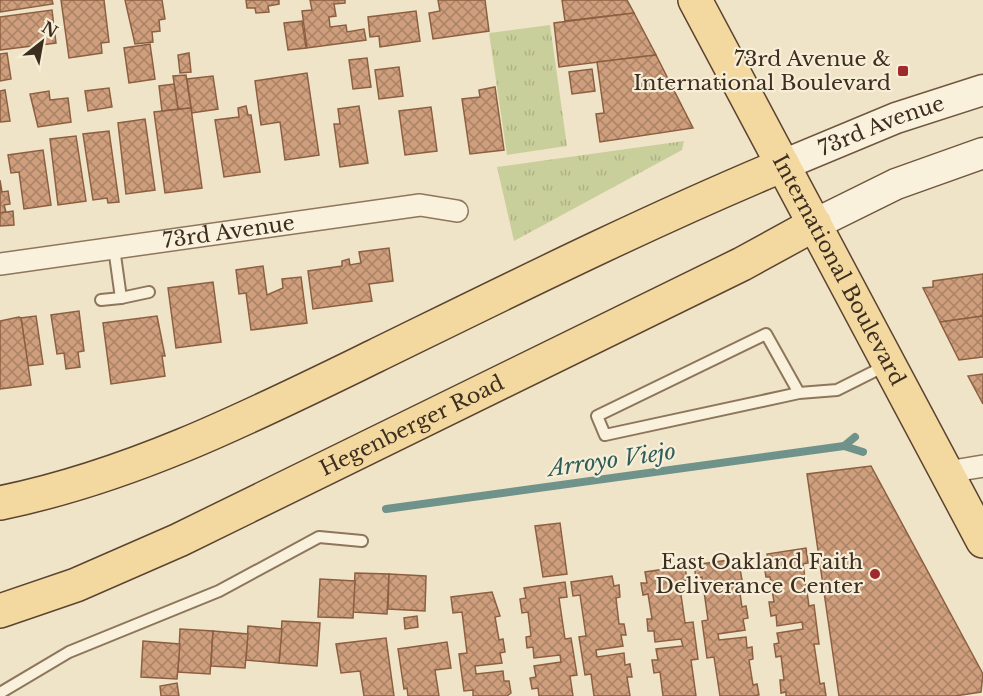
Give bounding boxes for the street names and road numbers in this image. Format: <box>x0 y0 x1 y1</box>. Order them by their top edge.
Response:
street label: 73rd Avenue <box>815 90 948 162</box>
street label: International Boulevard <box>767 150 911 390</box>
street label: 73rd Avenue <box>161 210 296 254</box>
street label: Hegenberger Road <box>316 370 508 482</box>

